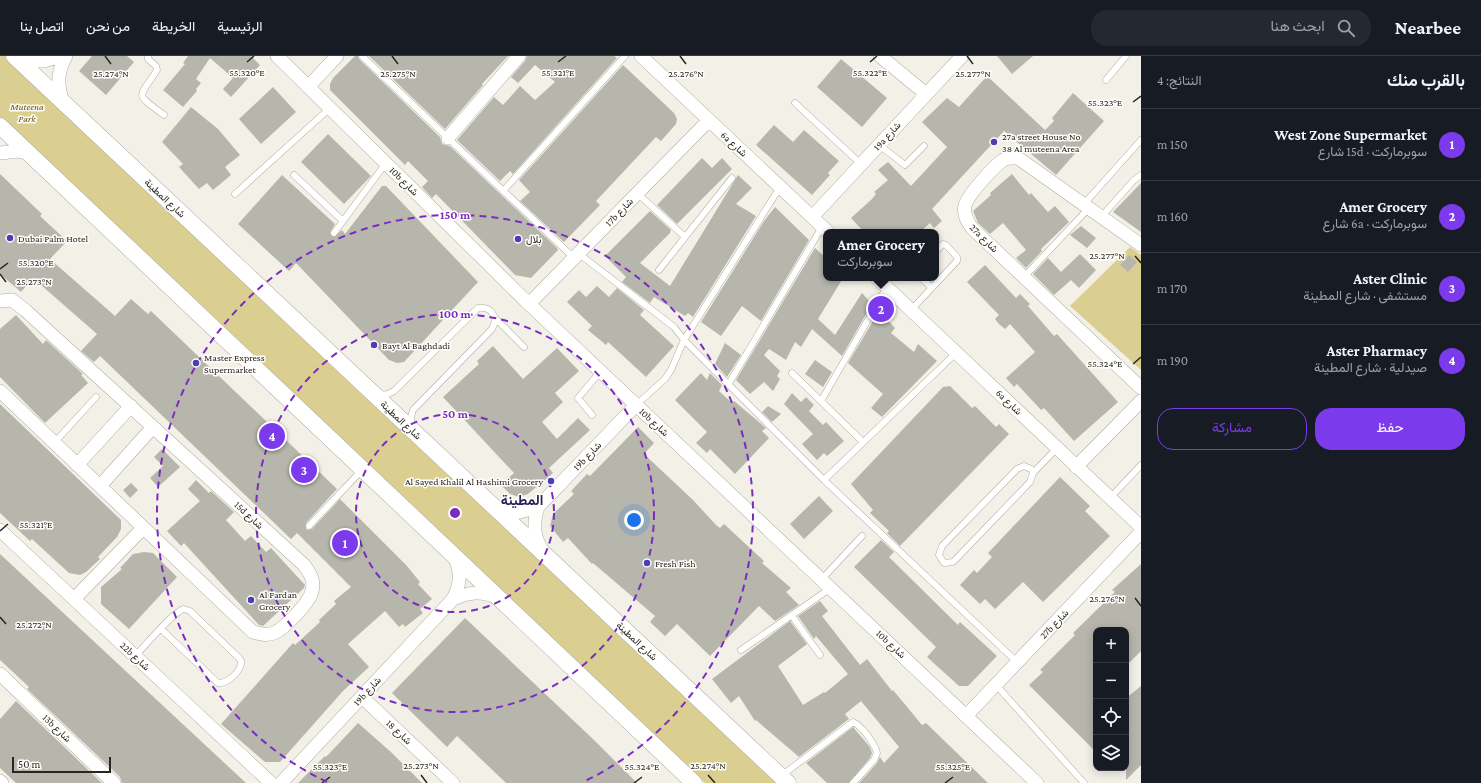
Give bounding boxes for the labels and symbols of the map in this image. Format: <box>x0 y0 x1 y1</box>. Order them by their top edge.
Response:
text: 55.320°E <box>229 67 265 78</box>
text: 55.321°E <box>541 67 575 78</box>
text: 55.322°E <box>853 67 888 78</box>
text: 25.274°N <box>93 68 129 79</box>
text: 25.275°N <box>380 68 416 79</box>
text: 25.276°N <box>668 68 704 79</box>
text: 25.277°N <box>955 68 991 79</box>
text: 55.323°E <box>1088 97 1123 108</box>
park label: Muteena Park <box>9 101 44 124</box>
street label: 19a شارع <box>871 119 904 153</box>
street label: 6a شارع <box>718 129 749 160</box>
place label: 27a street House No 38 Al muteena Area <box>1002 131 1081 154</box>
marker: 27a street House No 38 Al muteena Area <box>989 137 999 147</box>
street label: 10b شارع <box>387 164 421 198</box>
street label: شارع المطينة <box>142 176 188 221</box>
street label: 17b شارع <box>603 195 636 229</box>
text: 150 m <box>440 208 471 222</box>
street label: 27a شارع <box>967 222 1001 255</box>
marker: Dubai Palm Hotel <box>5 233 15 243</box>
place label: Dubai Palm Hotel <box>18 233 88 244</box>
marker: بلال <box>513 234 523 244</box>
place label: بلال <box>526 234 541 246</box>
text: 25.277°N <box>1089 250 1125 261</box>
text: 55.320°E <box>18 257 54 268</box>
text: 25.273°N <box>16 276 52 287</box>
pin: 2 <box>868 294 894 324</box>
text: 100 m <box>439 307 472 321</box>
marker: Bayt Al Baghdadi <box>369 340 379 350</box>
place label: Bayt Al Baghdadi <box>382 340 451 351</box>
place label: Master Express Supermarket <box>204 352 265 375</box>
marker: Master Express Supermarket <box>191 358 201 368</box>
text: 55.324°E <box>1088 358 1123 369</box>
street label: 6a شارع <box>993 387 1024 418</box>
street label: شارع المطينة <box>378 398 424 443</box>
street label: 10b شارع <box>636 406 671 439</box>
text: 50 m <box>442 407 469 421</box>
pin: 4 <box>259 421 285 451</box>
street label: 19b شارع <box>571 439 604 473</box>
pin: 3 <box>291 455 317 485</box>
place label: Al Sayed Khalil Al Hashimi Grocery <box>405 476 543 487</box>
marker: Al Sayed Khalil Al Hashimi Grocery <box>546 476 556 486</box>
district label: المطينة <box>501 492 543 509</box>
street label: 15d شارع <box>232 499 266 532</box>
centre of rings <box>448 506 462 520</box>
your location <box>624 510 644 530</box>
text: 55.321°E <box>19 519 53 530</box>
pin: 1 <box>332 528 358 558</box>
marker: Fresh Fish <box>642 558 652 568</box>
place label: Fresh Fish <box>655 558 696 569</box>
place label: Al Fardan Grocery <box>259 589 298 612</box>
text: 25.276°N <box>1089 593 1125 604</box>
marker: Al Fardan Grocery <box>246 595 256 605</box>
street label: 27b شارع <box>1037 607 1071 642</box>
text: 25.272°N <box>16 619 52 630</box>
street label: شارع المطينة <box>614 619 660 664</box>
street label: 10b شارع <box>873 628 908 661</box>
street label: 22b شارع <box>117 639 152 673</box>
street label: 19b شارع <box>351 674 384 708</box>
street label: 13b شارع <box>40 712 74 745</box>
street label: شارع 18 <box>383 718 414 747</box>
scale bar <box>12 755 111 774</box>
text: 25.273°N <box>403 760 439 771</box>
text: 25.274°N <box>690 760 726 771</box>
text: 55.323°E <box>313 761 348 772</box>
text: 55.324°E <box>625 761 660 772</box>
text: 55.325°E <box>936 761 971 772</box>

